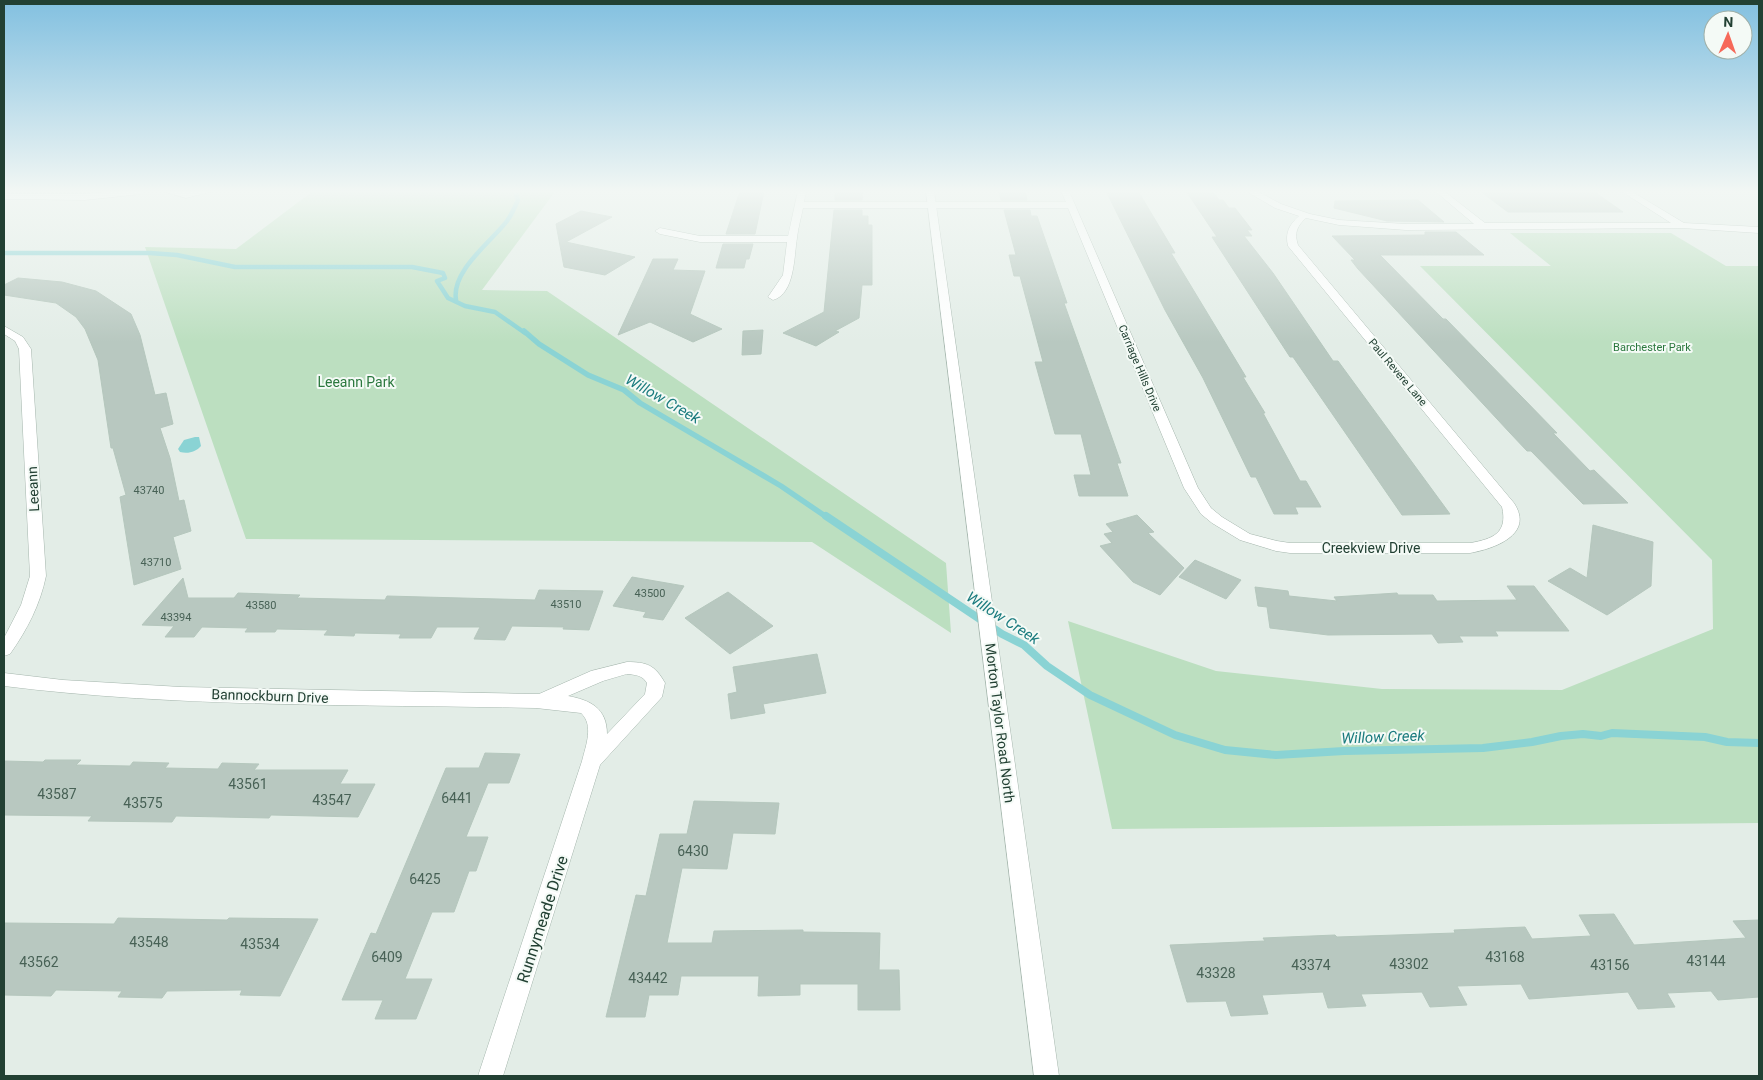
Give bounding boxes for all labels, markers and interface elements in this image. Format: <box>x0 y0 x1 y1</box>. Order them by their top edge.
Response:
north arrow <box>1703 10 1753 60</box>
text: N <box>1723 14 1734 30</box>
street label: Carriage Hills Drive <box>1115 323 1164 414</box>
street label: Paul Revere Lane <box>1366 336 1430 409</box>
park label: Barchester Park <box>1613 341 1691 354</box>
water label: Willow Creek <box>622 370 704 428</box>
park label: Leeann Park <box>317 374 395 390</box>
street label: Leeann <box>24 466 42 512</box>
house number: 43740 <box>134 484 164 497</box>
street label: Creekview Drive <box>1322 540 1420 556</box>
house number: 43710 <box>141 556 171 569</box>
house number: 43500 <box>635 587 665 600</box>
water label: Willow Creek <box>963 588 1043 649</box>
house number: 43510 <box>551 598 581 611</box>
house number: 43580 <box>246 599 276 612</box>
house number: 43394 <box>161 611 191 624</box>
street label: Morton Taylor Road North <box>982 642 1018 804</box>
street label: Bannockburn Drive <box>211 686 329 706</box>
water label: Willow Creek <box>1341 727 1426 747</box>
house number: 43561 <box>228 776 268 792</box>
house number: 43587 <box>37 786 77 802</box>
house number: 6441 <box>441 790 473 806</box>
house number: 43547 <box>312 792 352 808</box>
house number: 43575 <box>123 795 163 811</box>
house number: 6430 <box>677 843 709 859</box>
street label: Runnymeade Drive <box>513 853 572 985</box>
house number: 6425 <box>409 871 441 887</box>
house number: 43548 <box>129 934 169 950</box>
house number: 43534 <box>240 936 280 952</box>
house number: 6409 <box>371 949 403 965</box>
house number: 43168 <box>1485 949 1525 965</box>
house number: 43144 <box>1686 953 1726 969</box>
house number: 43562 <box>19 954 59 970</box>
house number: 43302 <box>1389 956 1429 972</box>
house number: 43374 <box>1291 957 1331 973</box>
house number: 43156 <box>1590 957 1630 973</box>
house number: 43328 <box>1196 965 1236 981</box>
house number: 43442 <box>628 970 668 986</box>

